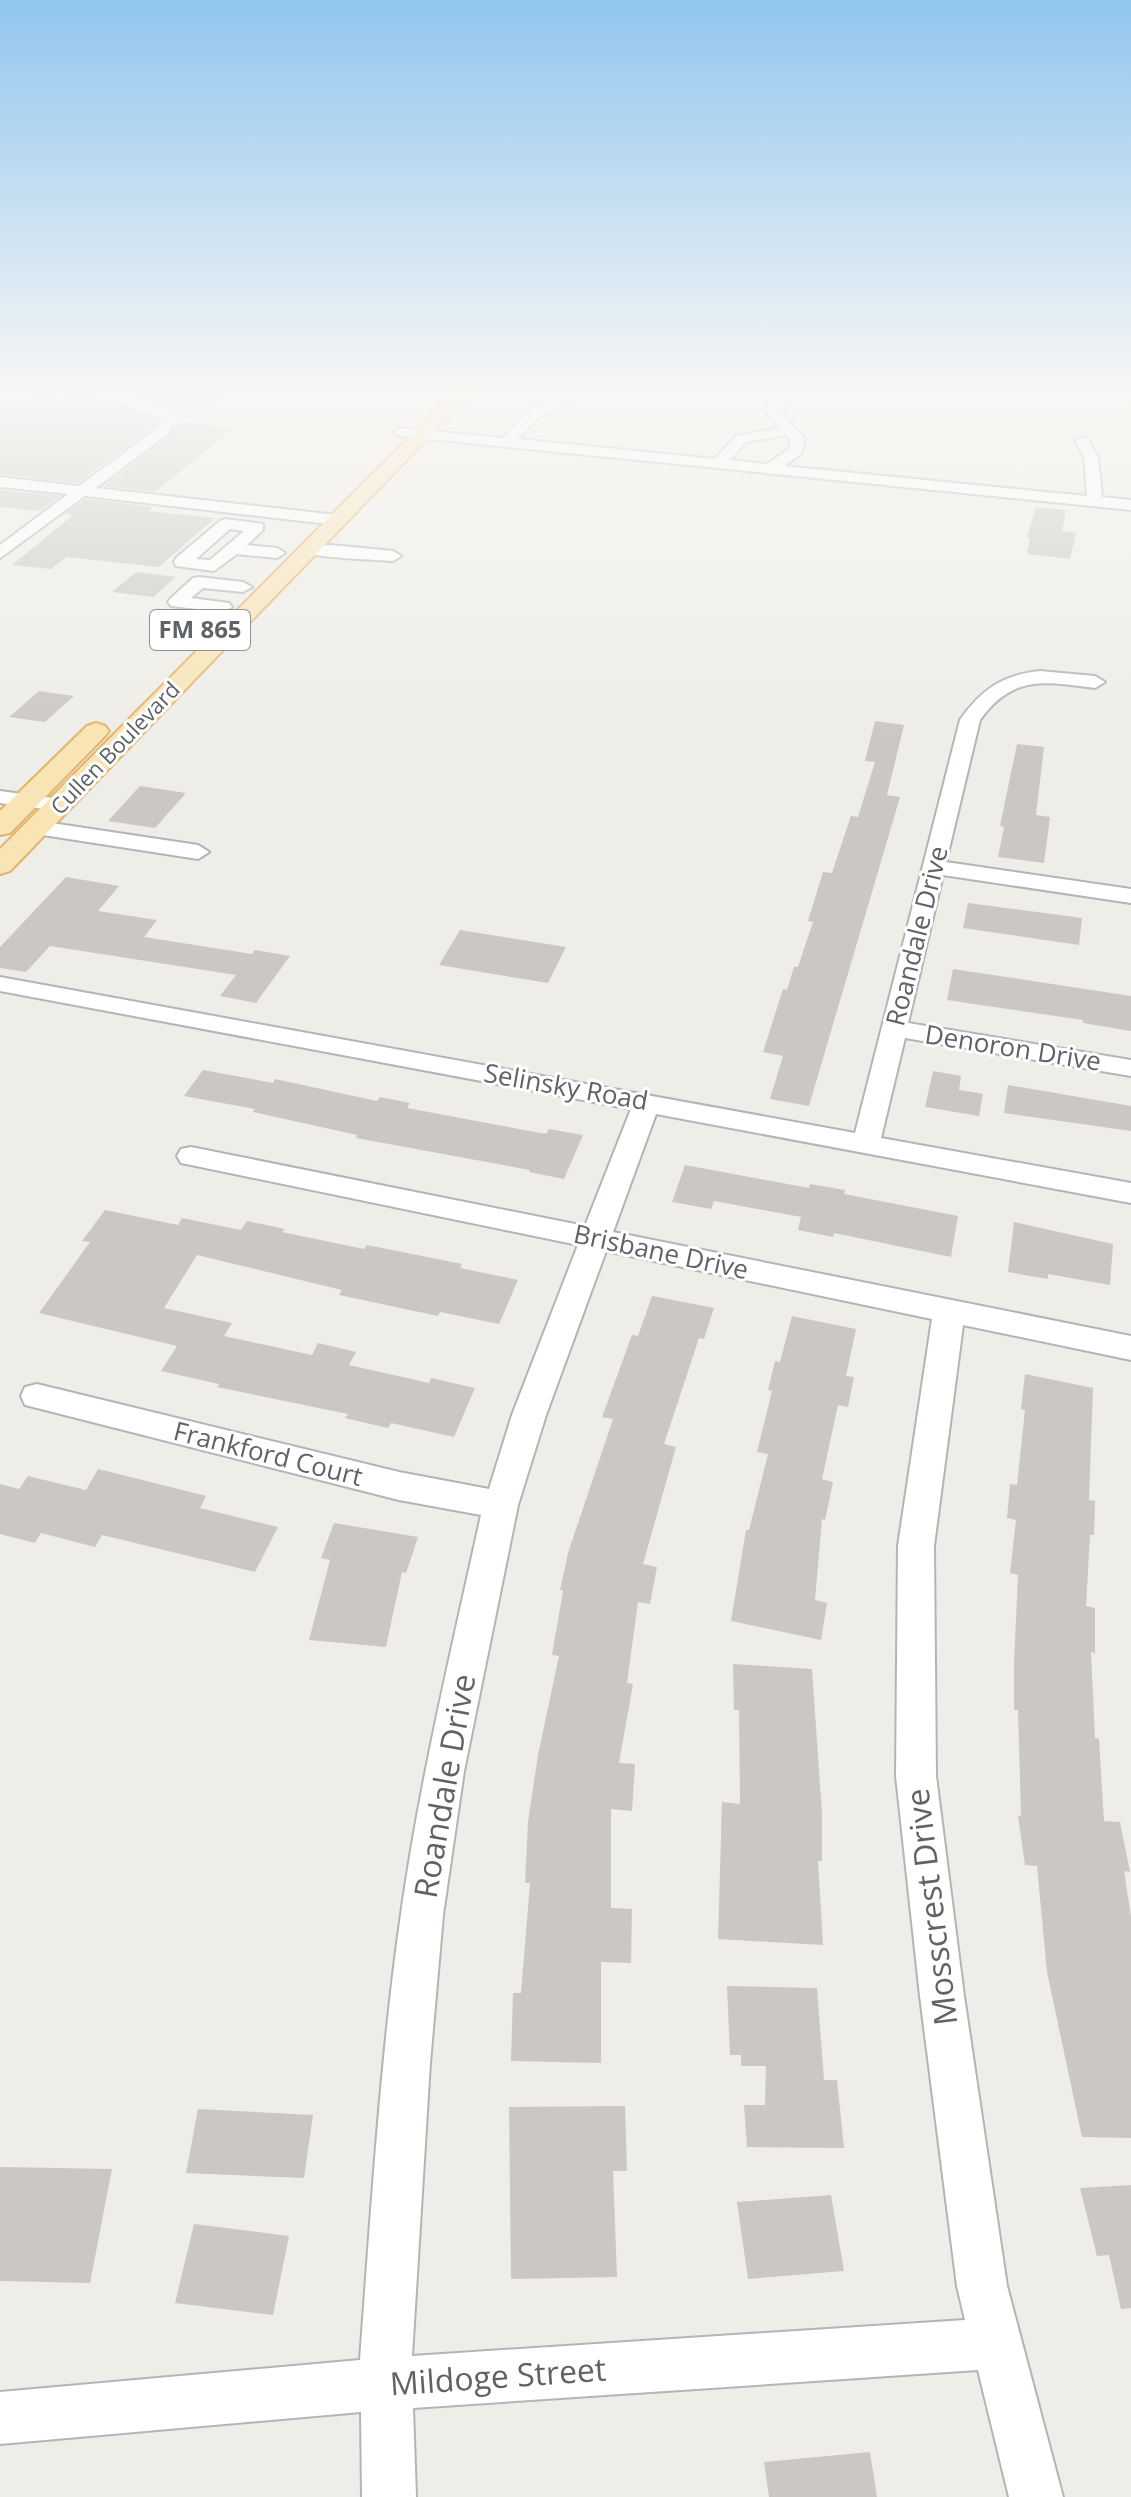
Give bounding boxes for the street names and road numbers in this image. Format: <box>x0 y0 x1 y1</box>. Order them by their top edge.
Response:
road number: FM 865 <box>150 610 250 650</box>
street label: Cullen Boulevard <box>43 674 186 820</box>
street label: Roandale Drive <box>876 842 956 1029</box>
street label: Denoron Drive <box>923 1015 1104 1079</box>
street label: Selinsky Road <box>481 1054 651 1118</box>
street label: Brisbane Drive <box>571 1215 752 1287</box>
street label: Frankford Court <box>170 1412 367 1494</box>
street label: Roandale Drive <box>403 1670 484 1901</box>
street label: Mosscrest Drive <box>895 1786 966 2028</box>
street label: Mildoge Street <box>388 2346 608 2405</box>

